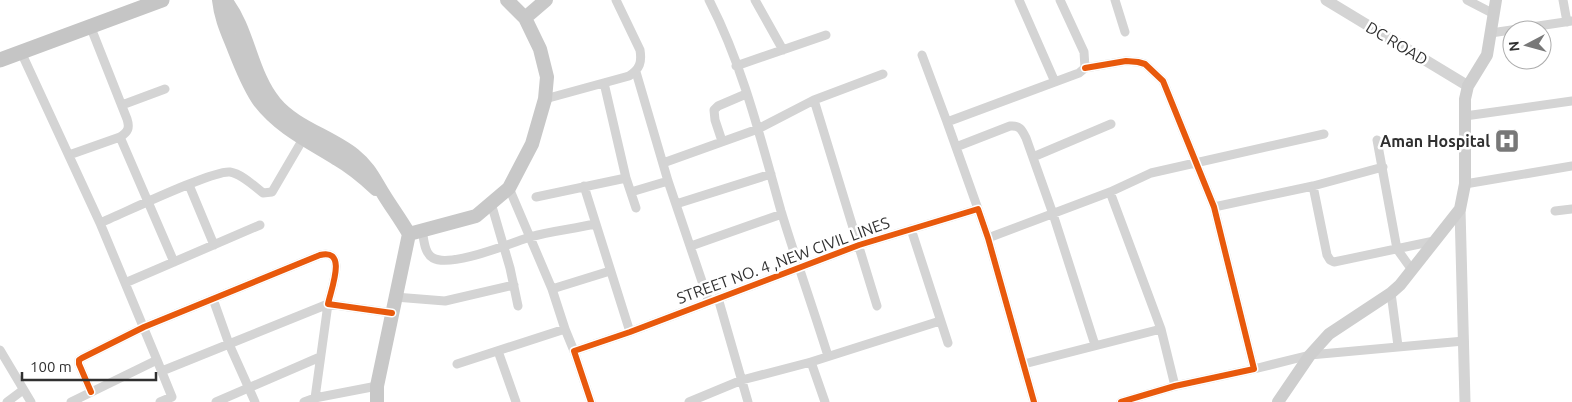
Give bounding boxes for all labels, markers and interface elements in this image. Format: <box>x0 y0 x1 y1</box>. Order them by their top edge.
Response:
street label: DC ROAD <box>1363 18 1431 68</box>
north arrow <box>1502 20 1552 70</box>
text: N <box>1506 40 1523 52</box>
hospital icon: Aman Hospital <box>1494 128 1520 154</box>
place label: Aman Hospital <box>1380 132 1490 150</box>
street label: STREET NO. 4 ,NEW CIVIL LINES <box>674 213 892 307</box>
scale bar <box>22 350 156 382</box>
text: 100 m <box>30 358 72 375</box>

